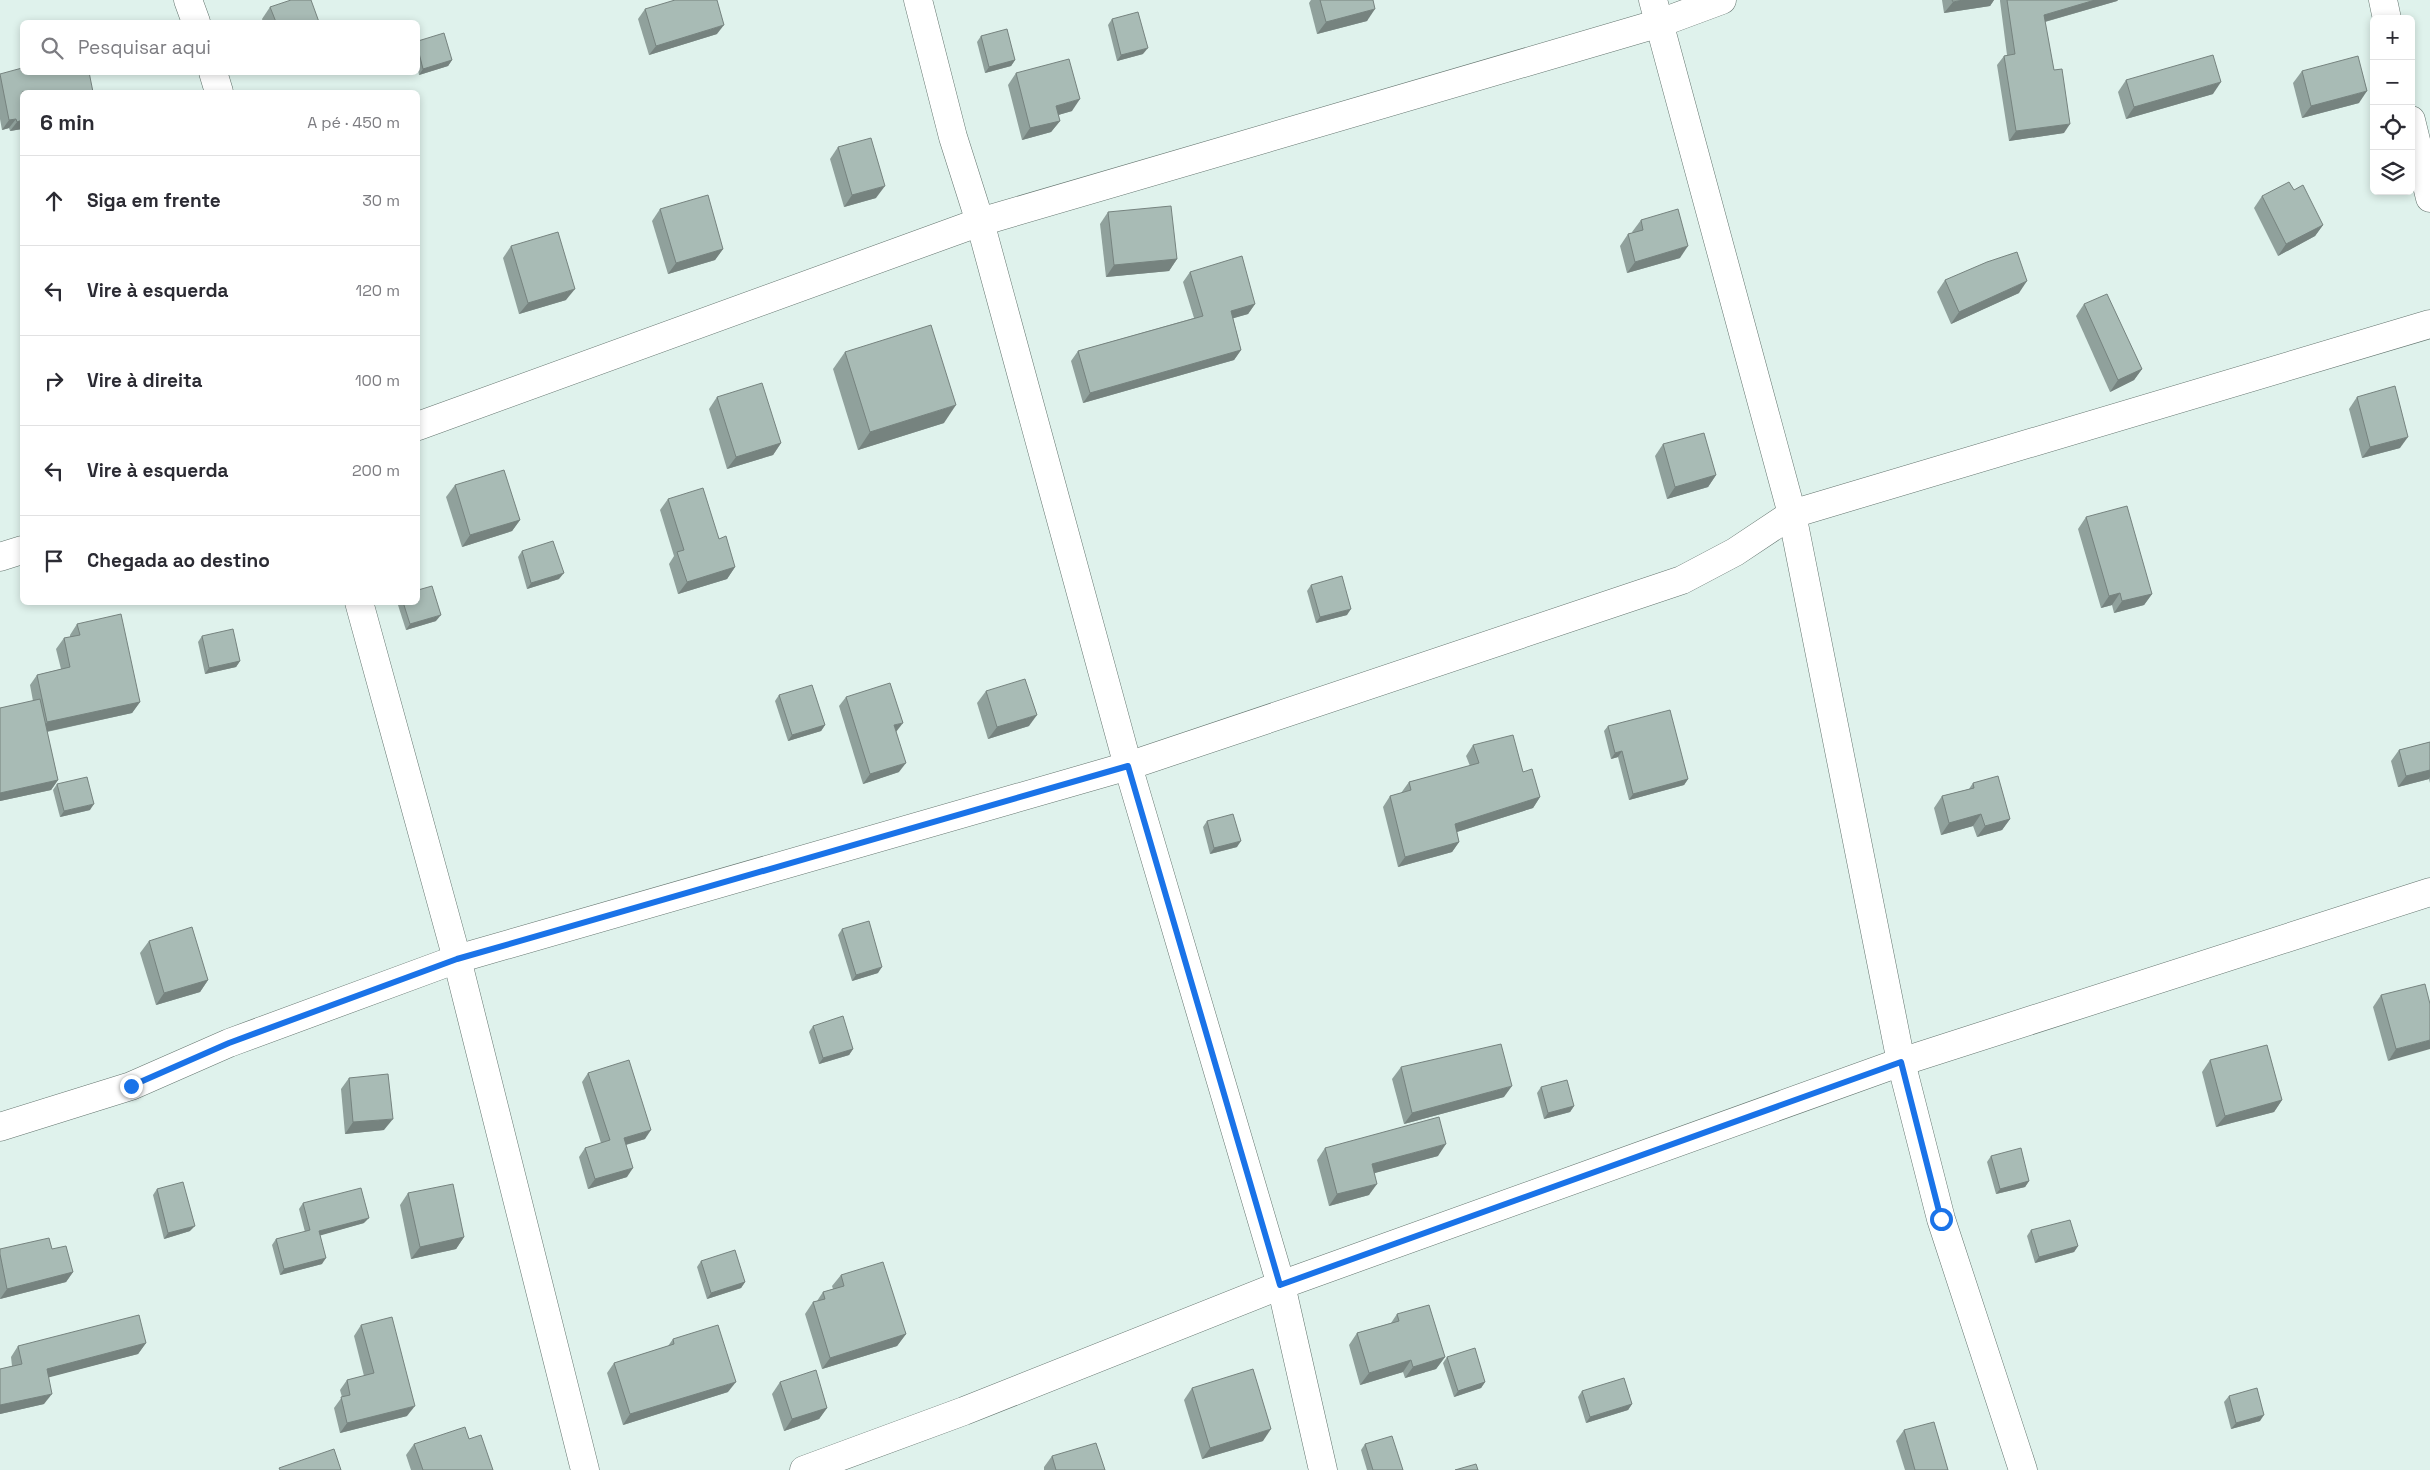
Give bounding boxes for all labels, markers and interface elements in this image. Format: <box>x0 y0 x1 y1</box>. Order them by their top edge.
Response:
map controls <box>2370 15 2415 195</box>
button: + <box>2370 15 2415 60</box>
search box <box>20 20 420 75</box>
icon: search <box>38 34 66 62</box>
text: Pesquisar aqui <box>78 35 211 60</box>
button: − <box>2370 60 2415 105</box>
button: locate <box>2370 105 2415 150</box>
text: 6 min <box>40 109 95 136</box>
text: A pé · 450 m <box>307 112 400 133</box>
button: layers <box>2370 150 2415 195</box>
icon: ahead <box>40 187 68 215</box>
text: Siga em frente <box>87 188 221 213</box>
text: 30 m <box>362 190 400 211</box>
icon: left <box>40 277 68 305</box>
text: Vire à esquerda <box>87 278 229 303</box>
text: 120 m <box>356 280 400 301</box>
icon: right <box>40 367 68 395</box>
text: Vire à direita <box>87 368 203 393</box>
text: 100 m <box>355 370 400 391</box>
icon: left <box>40 457 68 485</box>
text: Vire à esquerda <box>87 458 229 483</box>
text: 200 m <box>352 460 400 481</box>
icon: arrive <box>40 547 68 575</box>
text: Chegada ao destino <box>87 548 270 573</box>
route end <box>120 1075 143 1098</box>
route start <box>1930 1208 1953 1231</box>

